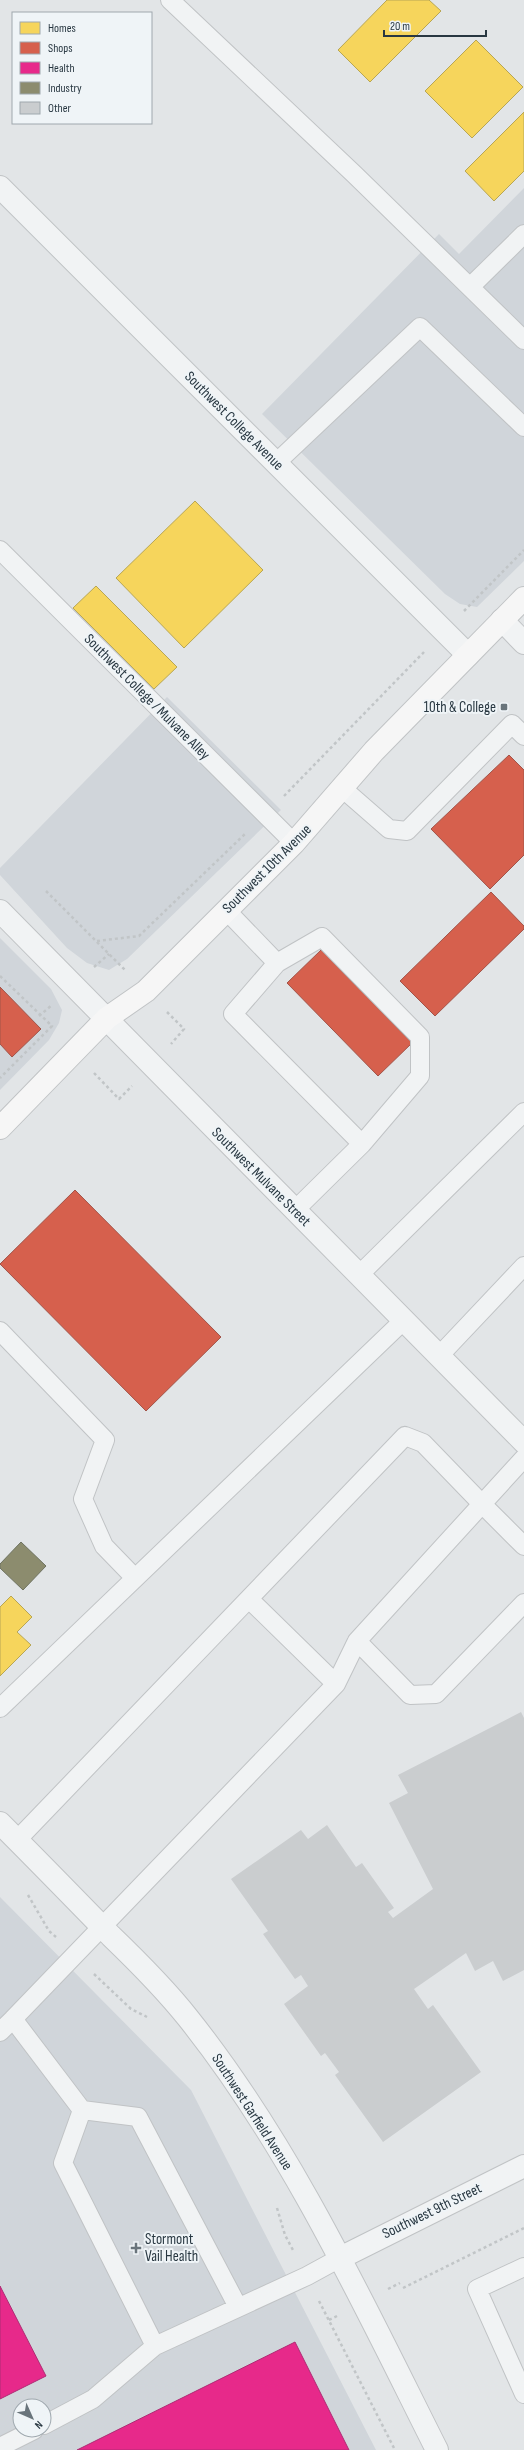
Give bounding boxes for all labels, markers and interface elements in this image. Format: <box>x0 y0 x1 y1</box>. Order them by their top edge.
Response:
legend <box>12 12 152 124</box>
scale bar <box>384 12 486 38</box>
text: 20 m <box>390 19 410 34</box>
text: Homes <box>48 21 76 36</box>
text: Shops <box>48 41 73 56</box>
text: Health <box>48 61 75 76</box>
text: Industry <box>48 81 82 96</box>
text: Other <box>48 101 72 116</box>
street label: Southwest College Avenue <box>180 367 288 475</box>
street label: Southwest College / Mulvane Alley <box>80 630 214 764</box>
place label: 10th & College <box>424 698 496 717</box>
marker: 10th & College <box>499 702 509 712</box>
street label: Southwest 10th Avenue <box>218 820 316 918</box>
street label: Southwest Mulvane Street <box>207 1123 315 1231</box>
street label: Southwest Garfield Avenue <box>207 2050 297 2174</box>
street label: Southwest 9th Street <box>379 2179 485 2243</box>
place label: Stormont Vail Health <box>145 2230 198 2266</box>
marker: Stormont Vail Health <box>130 2242 142 2254</box>
north arrow <box>12 2398 52 2438</box>
text: N <box>32 2418 45 2431</box>

